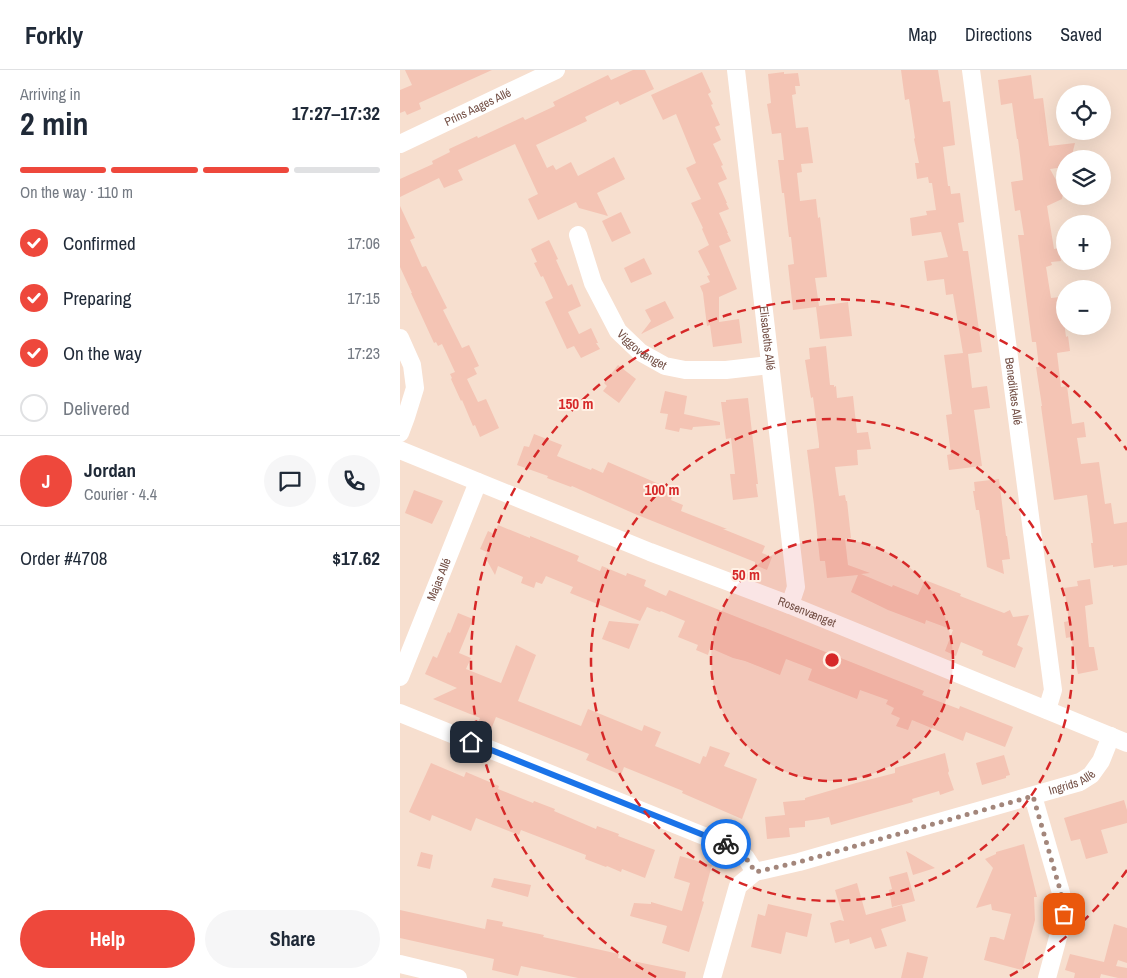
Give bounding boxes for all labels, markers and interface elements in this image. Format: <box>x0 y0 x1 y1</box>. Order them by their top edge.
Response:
text: Forkly <box>25 19 83 51</box>
text: Map <box>908 22 937 47</box>
text: Directions <box>965 22 1032 47</box>
text: Saved <box>1060 22 1102 47</box>
text: Arriving in <box>20 83 81 105</box>
street label: Prins Aages Allé <box>442 85 514 130</box>
map controls <box>1056 85 1111 335</box>
button: locate <box>1056 85 1111 140</box>
text: 17:27–17:32 <box>292 100 380 126</box>
text: 2 min <box>20 102 89 145</box>
button: layers <box>1056 150 1111 205</box>
text: On the way · 110 m <box>20 181 133 203</box>
button: + <box>1056 215 1111 270</box>
icon: check <box>20 229 48 257</box>
text: Confirmed <box>63 230 136 256</box>
text: 17:06 <box>347 232 380 254</box>
button: − <box>1056 280 1111 335</box>
icon: check <box>20 284 48 312</box>
text: Preparing <box>63 285 131 311</box>
text: 17:15 <box>347 287 380 309</box>
street label: Elisabeths Allé <box>755 305 779 371</box>
street label: Viggovænget <box>613 326 670 373</box>
icon: check <box>20 339 48 367</box>
text: On the way <box>63 340 142 366</box>
text: 17:23 <box>347 342 380 364</box>
street label: Benediktes Allé <box>1001 356 1026 426</box>
text: 150 m <box>559 393 593 414</box>
text: Delivered <box>63 395 130 421</box>
button: chat <box>264 455 316 507</box>
button: phone <box>328 455 380 507</box>
text: Jordan <box>84 457 136 483</box>
text: J <box>42 468 50 494</box>
text: 100 m <box>645 479 679 500</box>
text: Courier · 4.4 <box>84 483 157 505</box>
text: Order #4708 <box>20 545 107 571</box>
text: $17.62 <box>332 545 380 571</box>
street label: Majas Allé <box>423 556 455 603</box>
text: 50 m <box>732 564 760 585</box>
street label: Rosenvænget <box>776 593 839 631</box>
centre of rings <box>823 651 841 669</box>
pin <box>450 721 492 763</box>
icon: home <box>457 728 485 756</box>
street label: Ingrids Allé <box>1047 768 1100 799</box>
courier <box>701 819 751 869</box>
icon: bike <box>712 830 740 858</box>
pin <box>1043 893 1085 935</box>
icon: bag <box>1050 900 1078 928</box>
button: Help <box>20 910 195 968</box>
button: Share <box>205 910 380 968</box>

